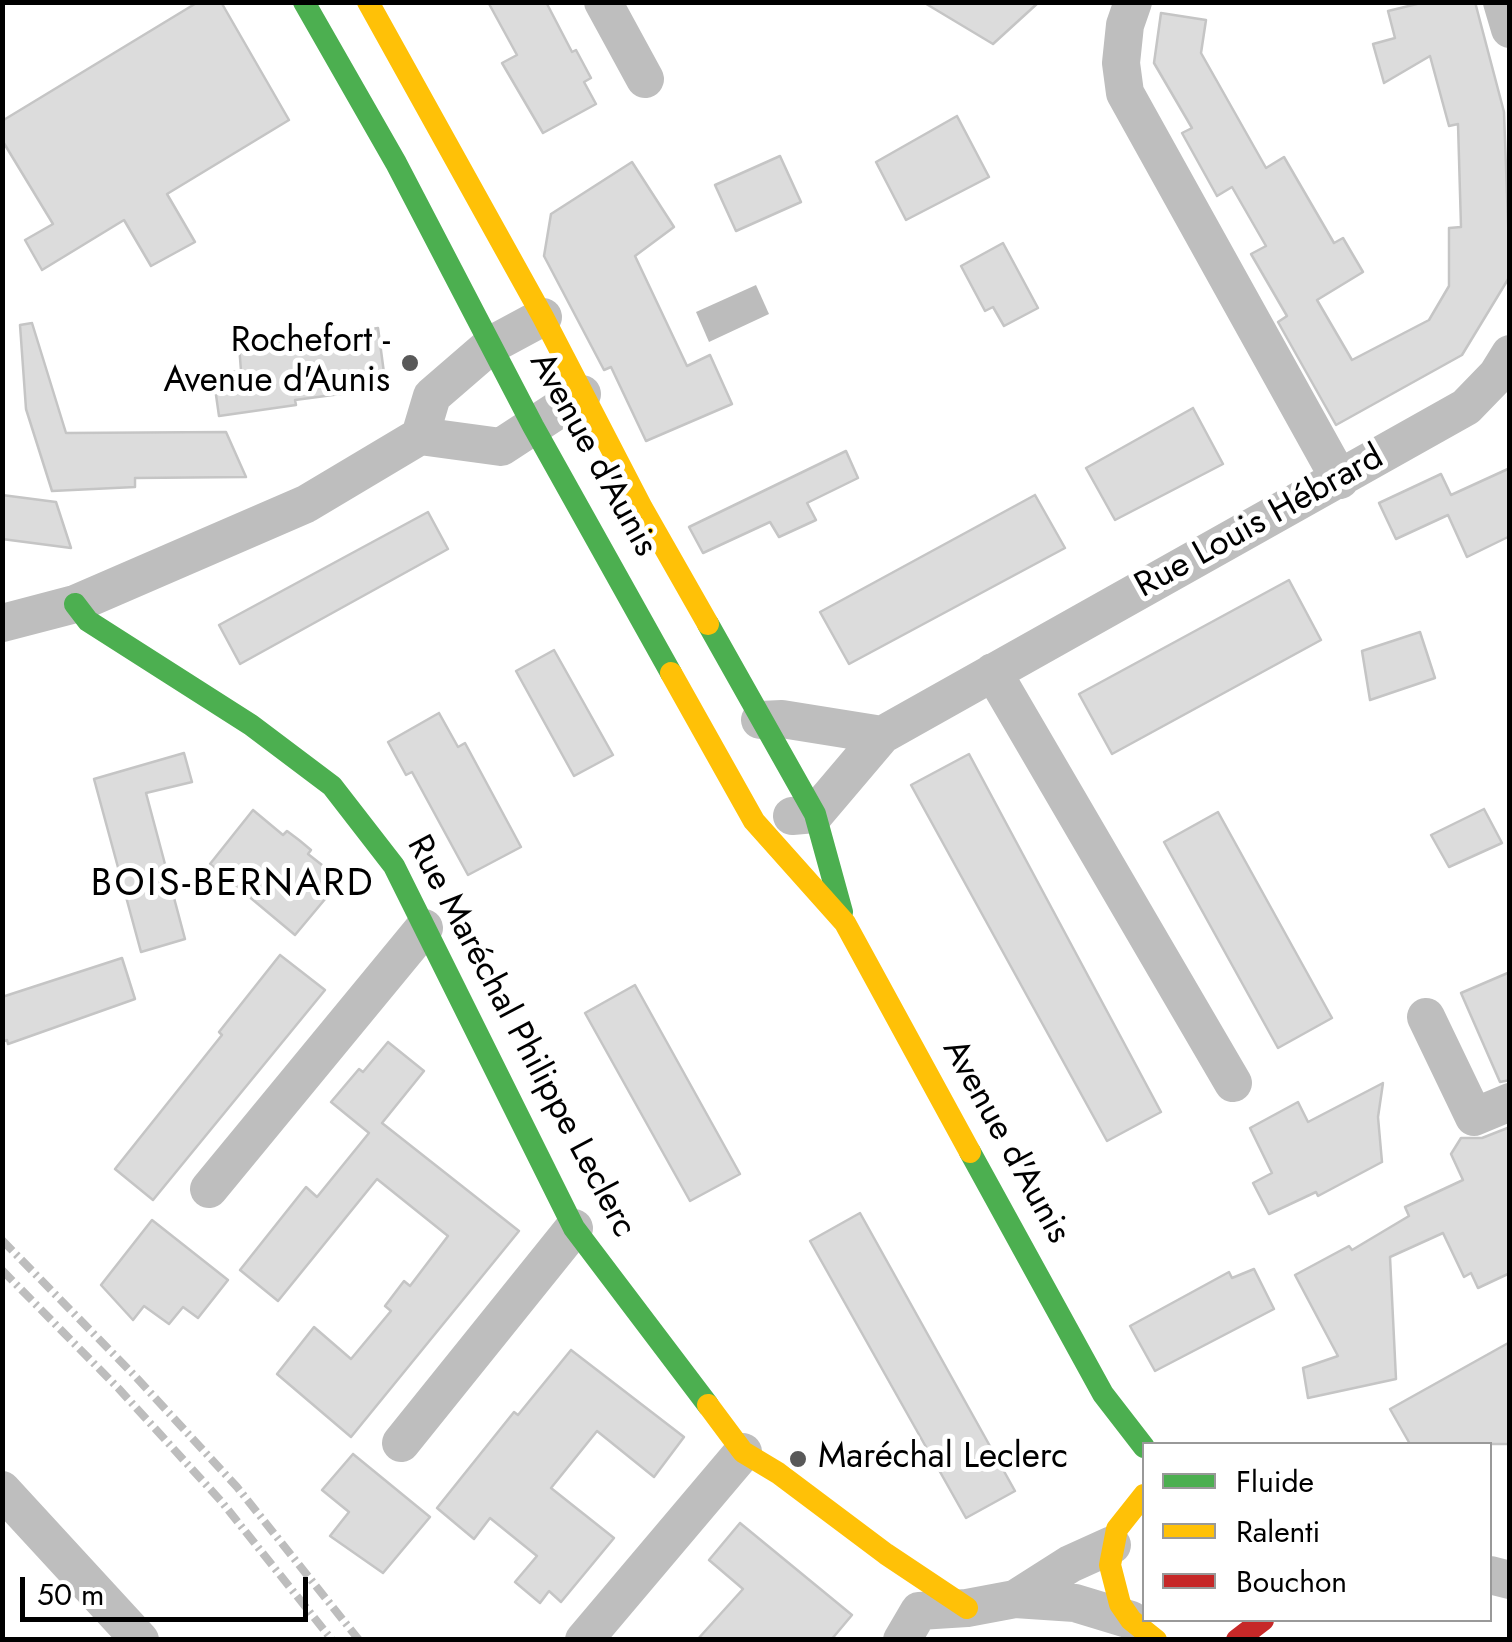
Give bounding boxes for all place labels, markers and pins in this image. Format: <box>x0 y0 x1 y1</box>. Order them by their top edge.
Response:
place label: Rochefort - Avenue d'Aunis <box>163 322 390 404</box>
marker: Rochefort - Avenue d'Aunis <box>399 352 421 374</box>
place label: Maréchal Leclerc <box>818 1438 1068 1480</box>
marker: Maréchal Leclerc <box>787 1448 809 1470</box>

